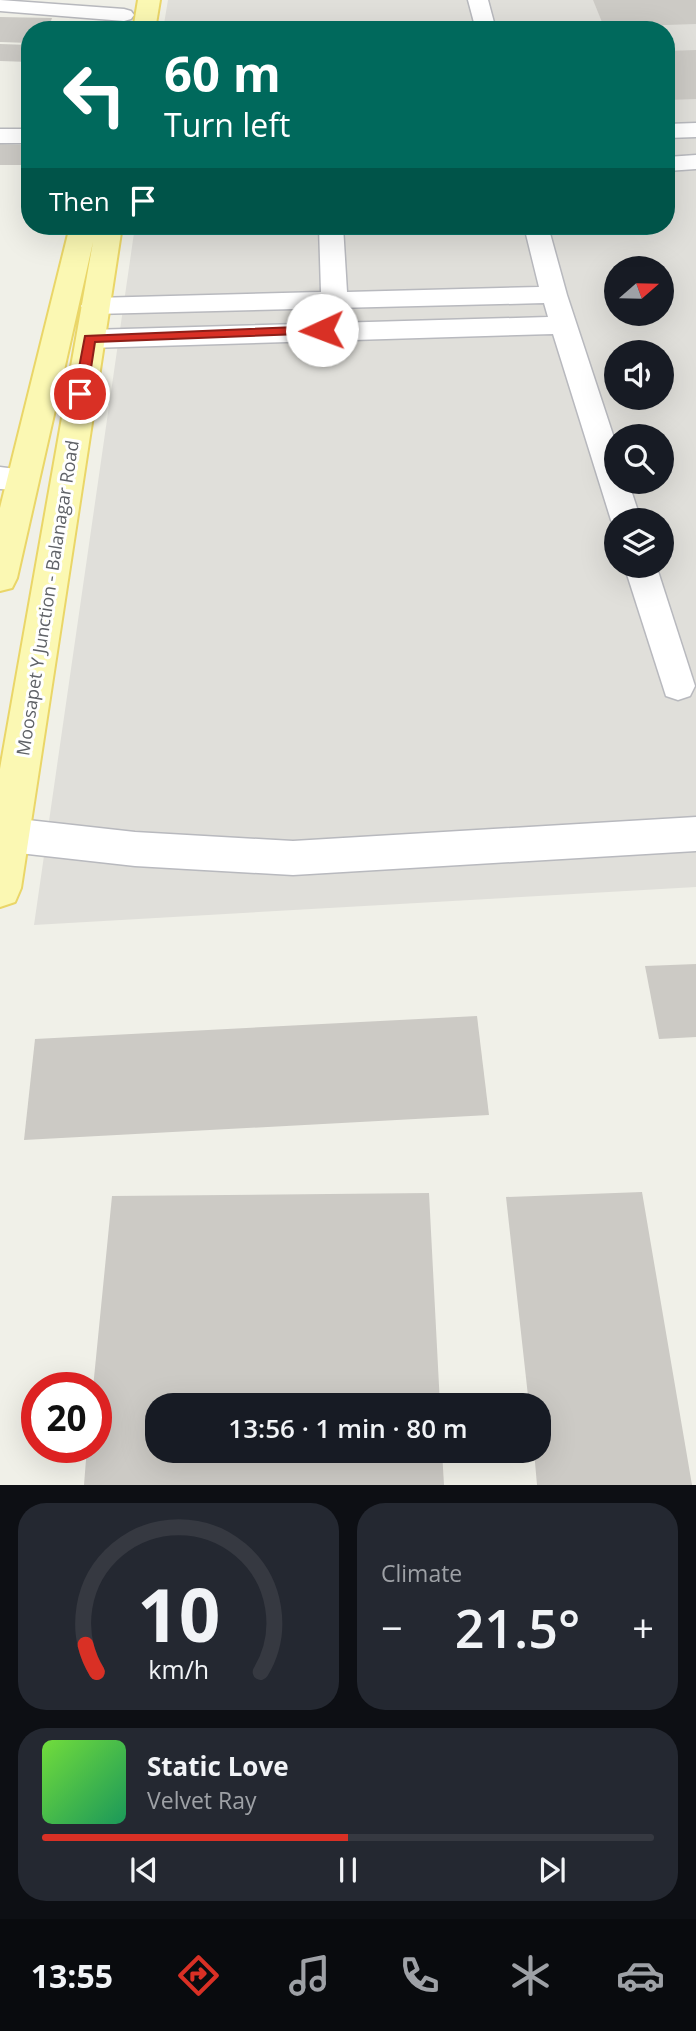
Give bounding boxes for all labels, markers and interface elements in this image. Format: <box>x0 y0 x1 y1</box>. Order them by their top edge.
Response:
text: 60 m <box>164 40 281 106</box>
icon: left <box>49 49 140 140</box>
text: Turn left <box>164 103 290 146</box>
icon: arrive <box>124 182 162 220</box>
text: Then <box>49 183 110 219</box>
north arrow <box>604 256 674 326</box>
map controls <box>604 256 674 578</box>
position arrow <box>285 293 359 367</box>
button: sound <box>604 340 674 410</box>
pin <box>50 364 110 424</box>
icon: arrive <box>61 375 99 413</box>
button: search <box>604 424 674 494</box>
street label: Moosapet Y Junction - Balanagar Road <box>10 438 84 757</box>
button: layers <box>604 508 674 578</box>
speed limit sign: 20 <box>21 1372 112 1463</box>
text: 13:56 · 1 min · 80 m <box>228 1410 468 1446</box>
text: Climate <box>381 1557 462 1589</box>
text: 10 <box>137 1565 220 1664</box>
text: 21.5° <box>455 1592 580 1663</box>
text: − <box>381 1601 403 1653</box>
text: + <box>632 1601 654 1653</box>
text: km/h <box>148 1652 209 1686</box>
text: Static Love <box>147 1748 289 1784</box>
text: Velvet Ray <box>147 1784 257 1816</box>
icon: previous <box>125 1851 163 1889</box>
icon: pause <box>329 1851 367 1889</box>
icon: next <box>533 1851 571 1889</box>
icon: directions <box>174 1951 223 2000</box>
icon: music <box>285 1951 334 2000</box>
icon: phone <box>395 1951 444 2000</box>
icon: climate <box>506 1951 555 2000</box>
icon: car <box>616 1951 665 2000</box>
text: 13:55 <box>31 1954 113 1997</box>

